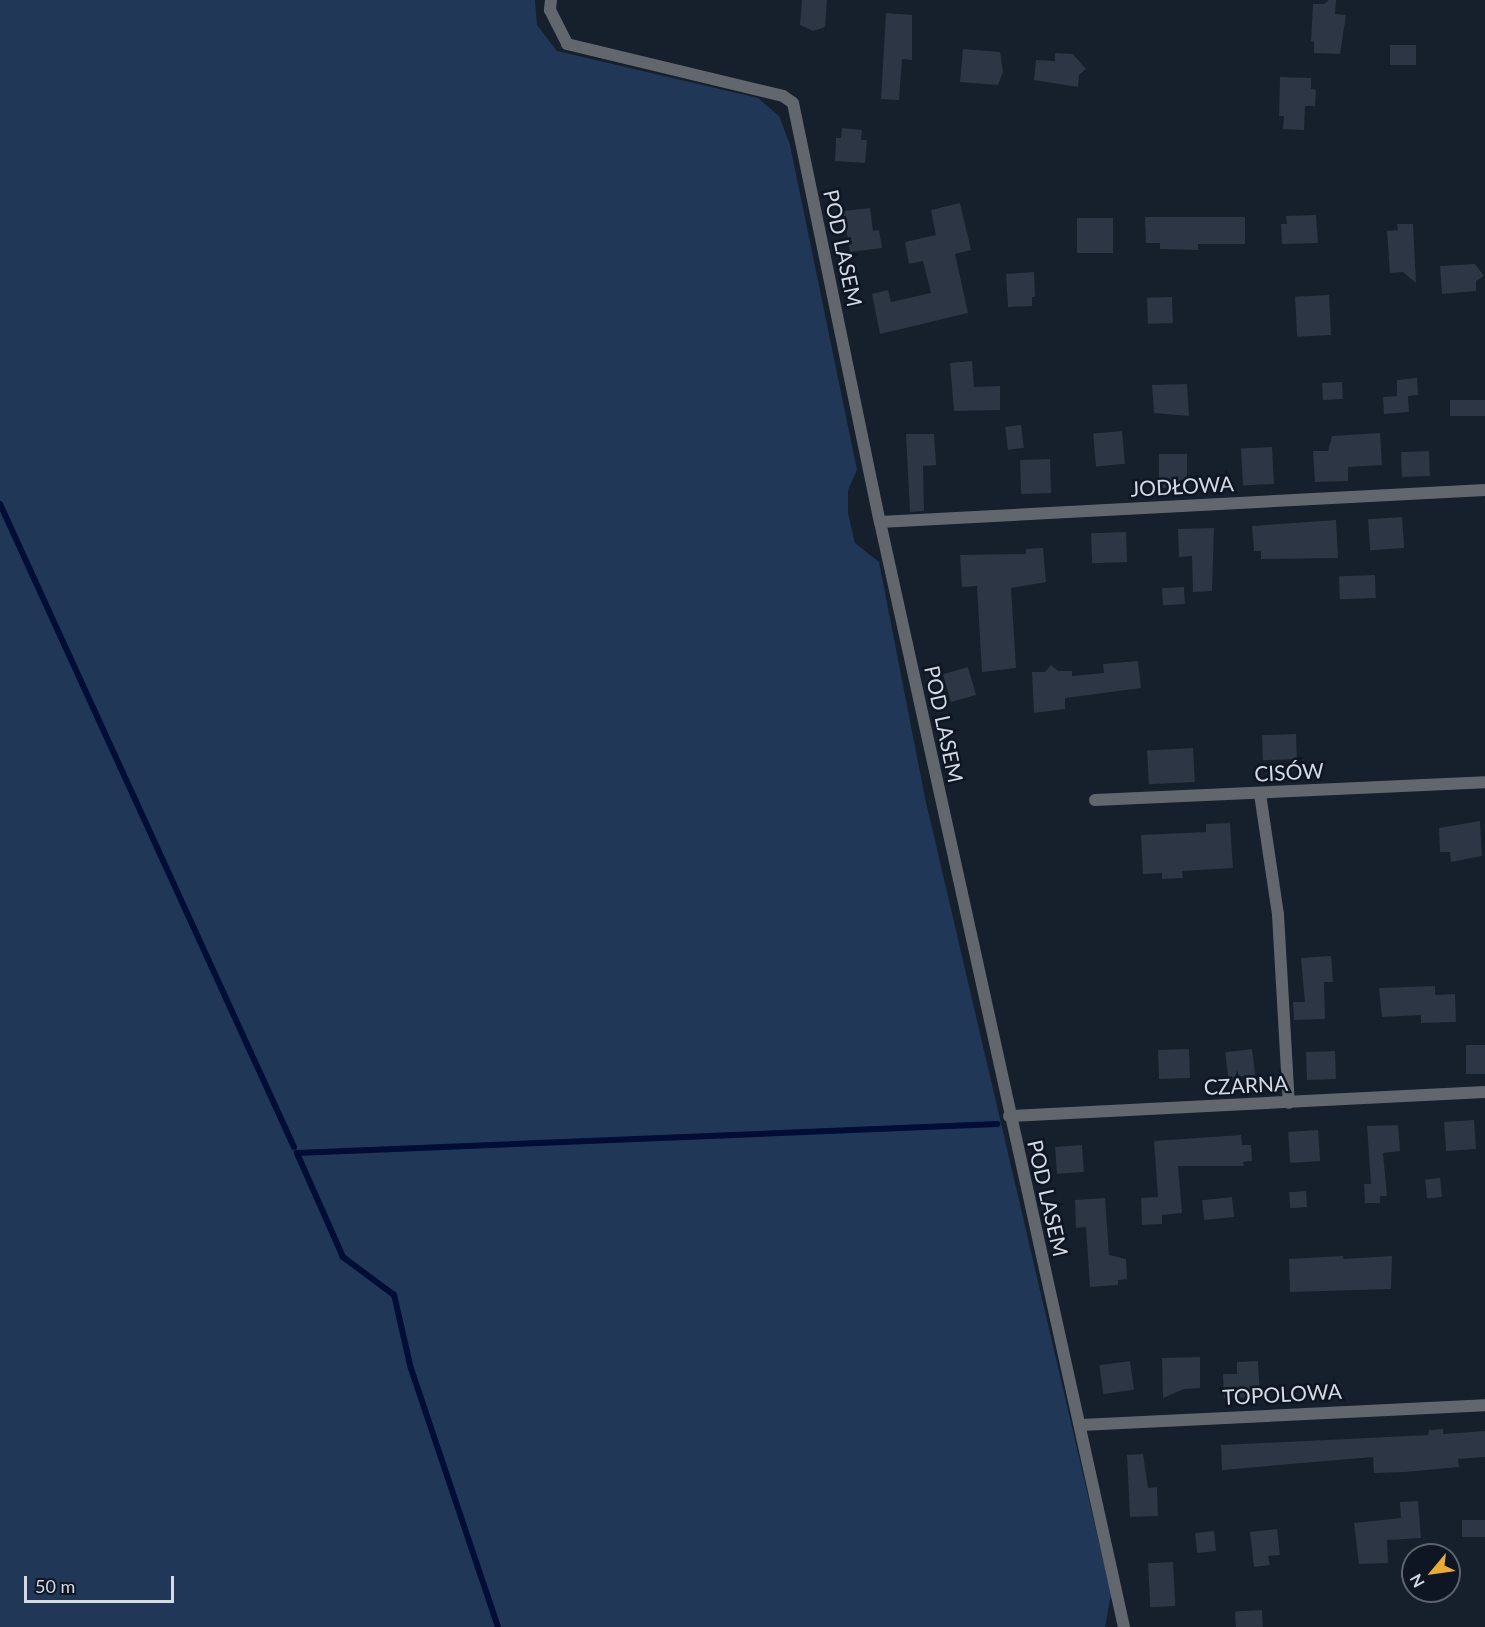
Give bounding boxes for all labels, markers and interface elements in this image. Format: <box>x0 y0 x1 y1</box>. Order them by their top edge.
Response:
street label: POD LASEM <box>818 187 868 309</box>
street label: JODŁOWA <box>1130 471 1234 501</box>
street label: POD LASEM <box>919 663 969 785</box>
street label: CISÓW <box>1254 758 1324 786</box>
street label: CZARNA <box>1203 1070 1289 1100</box>
street label: POD LASEM <box>1022 1137 1074 1259</box>
street label: TOPOLOWA <box>1222 1378 1342 1410</box>
north arrow <box>1401 1543 1461 1603</box>
scale bar <box>27 1564 177 1602</box>
text: N <box>1405 1571 1428 1591</box>
text: 50 m <box>35 1575 75 1597</box>

